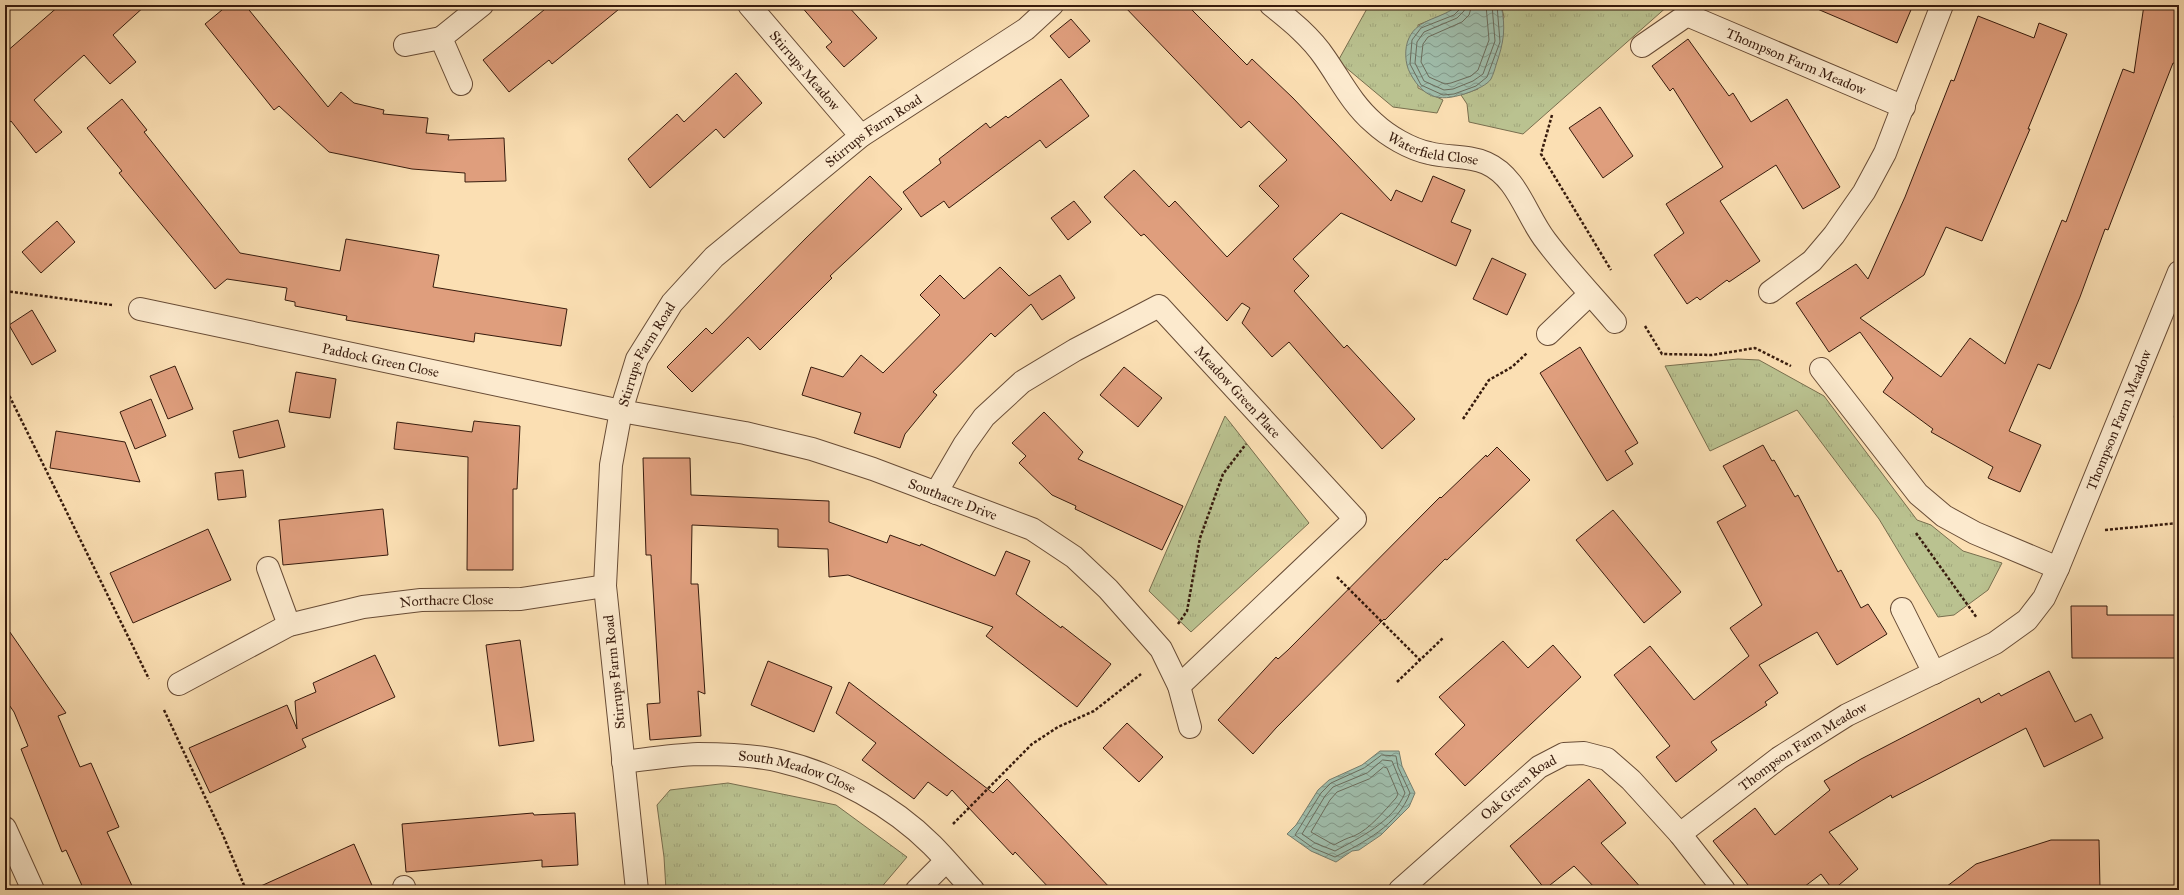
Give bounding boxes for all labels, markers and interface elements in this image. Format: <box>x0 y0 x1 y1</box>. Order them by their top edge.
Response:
street label: Thompson Farm Meadow <box>1723 24 1869 99</box>
street label: Stirrups Meadow <box>766 27 844 115</box>
street label: Stirrups Farm Road <box>822 91 925 171</box>
street label: Waterfield Close <box>1384 128 1480 169</box>
street label: Stirrups Farm Road <box>615 299 679 409</box>
street label: Paddock Green Close <box>320 340 441 381</box>
street label: Meadow Green Place <box>1191 342 1284 442</box>
street label: Thompson Farm Meadow <box>2083 347 2156 493</box>
street label: Southacre Drive <box>906 475 1000 524</box>
street label: Northacre Close <box>399 591 494 612</box>
street label: Stirrups Farm Road <box>600 614 629 730</box>
street label: Thompson Farm Meadow <box>1735 698 1870 795</box>
street label: South Meadow Close <box>738 747 859 797</box>
street label: Oak Green Road <box>1477 751 1559 824</box>

